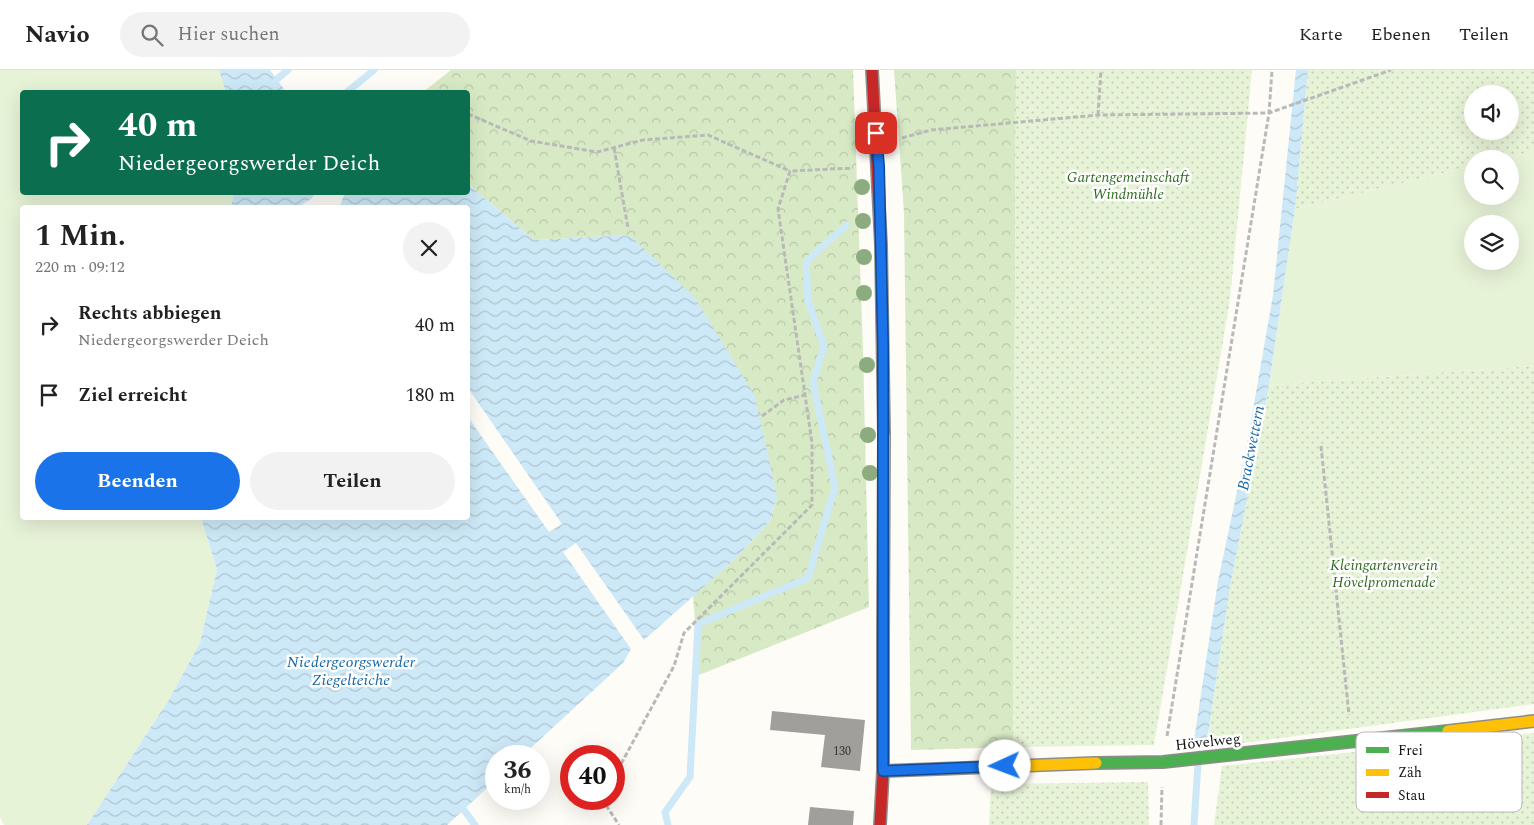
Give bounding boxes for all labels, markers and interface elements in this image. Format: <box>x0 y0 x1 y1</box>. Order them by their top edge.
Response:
search box <box>120 12 470 57</box>
text: Navio <box>25 17 90 53</box>
text: Hier suchen <box>178 20 280 49</box>
icon: search <box>138 21 166 49</box>
text: Karte <box>1299 21 1343 48</box>
text: Ebenen <box>1371 21 1431 48</box>
text: Teilen <box>1459 21 1509 48</box>
map controls <box>1464 85 1519 270</box>
button: sound <box>1464 85 1519 140</box>
text: 40 m <box>118 99 198 152</box>
icon: right <box>35 110 100 175</box>
pin <box>855 112 897 154</box>
icon: arrive <box>862 119 890 147</box>
text: Niedergeorgswerder Deich <box>118 147 380 180</box>
button: search <box>1464 150 1519 205</box>
park label: Gartengemeinschaft Windmühle <box>1067 166 1190 206</box>
text: 1 Min. <box>35 213 126 259</box>
button: layers <box>1464 215 1519 270</box>
button: close <box>403 222 455 274</box>
text: 220 m · 09:12 <box>35 255 125 279</box>
text: Rechts abbiegen <box>78 299 222 328</box>
icon: right <box>35 311 63 339</box>
text: 40 m <box>415 311 455 340</box>
text: Niedergeorgswerder Deich <box>78 328 269 352</box>
icon: arrive <box>35 381 63 409</box>
text: Ziel erreicht <box>78 381 188 410</box>
text: 180 m <box>405 381 455 410</box>
water label: Brackwettern <box>1231 403 1271 493</box>
button: Beenden <box>35 452 240 510</box>
button: Teilen <box>250 452 455 510</box>
park label: Kleingartenverein Hövelpromenade <box>1330 554 1438 594</box>
water label: Niedergeorgswerder Ziegelteiche <box>287 650 416 692</box>
street label: Hövelweg <box>1174 727 1242 757</box>
legend <box>1356 732 1522 812</box>
position arrow <box>978 739 1030 791</box>
text: Frei <box>1398 740 1423 761</box>
house number: 130 <box>833 742 851 761</box>
speed limit sign: 40 <box>560 745 625 810</box>
text: 36 <box>503 752 532 790</box>
text: Zäh <box>1398 762 1422 783</box>
text: km/h <box>504 780 531 799</box>
text: Stau <box>1398 785 1425 806</box>

